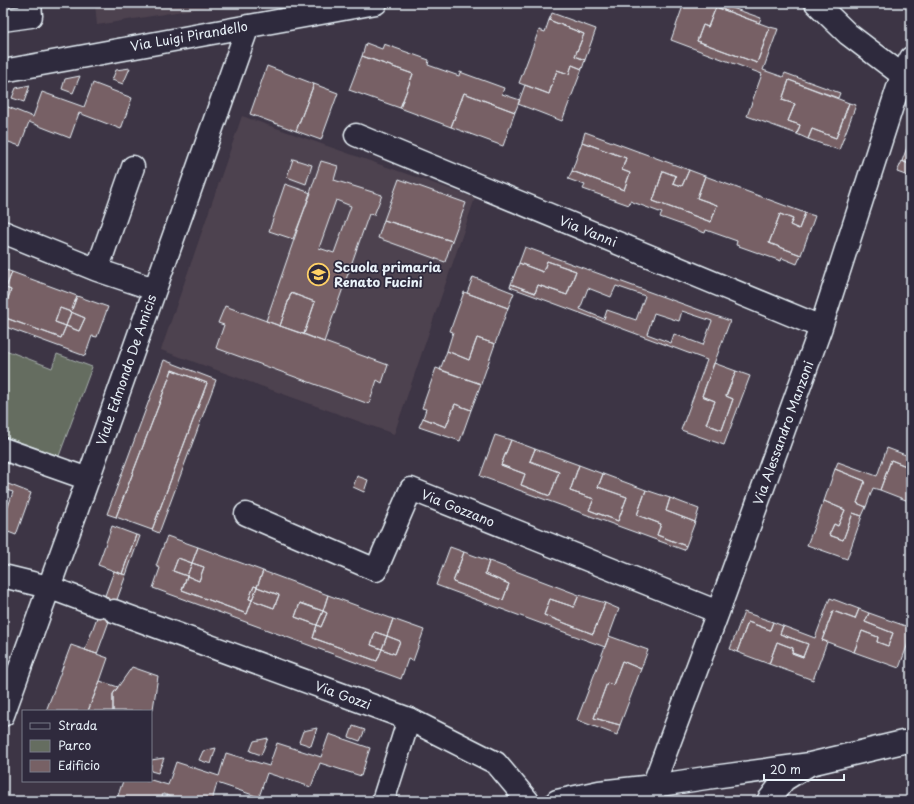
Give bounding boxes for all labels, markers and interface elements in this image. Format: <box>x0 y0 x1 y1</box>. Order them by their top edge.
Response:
street label: Via Luigi Pirandello <box>129 16 249 55</box>
street label: Via Vanni <box>556 210 620 251</box>
place label: Scuola primaria Renato Fucini <box>334 257 441 291</box>
school or university icon: Scuola primaria Renato Fucini <box>305 261 331 287</box>
street label: Viale Edmondo De Amicis <box>91 292 160 448</box>
street label: Via Alessandro Manzoni <box>748 358 817 508</box>
street label: Via Gozzano <box>419 484 498 531</box>
street label: Via Gozzi <box>312 676 374 714</box>
legend <box>22 710 152 782</box>
text: Strada <box>58 716 98 734</box>
text: Parco <box>58 736 92 754</box>
text: Edificio <box>58 756 100 774</box>
scale bar <box>764 756 844 782</box>
text: 20 m <box>770 760 801 778</box>

